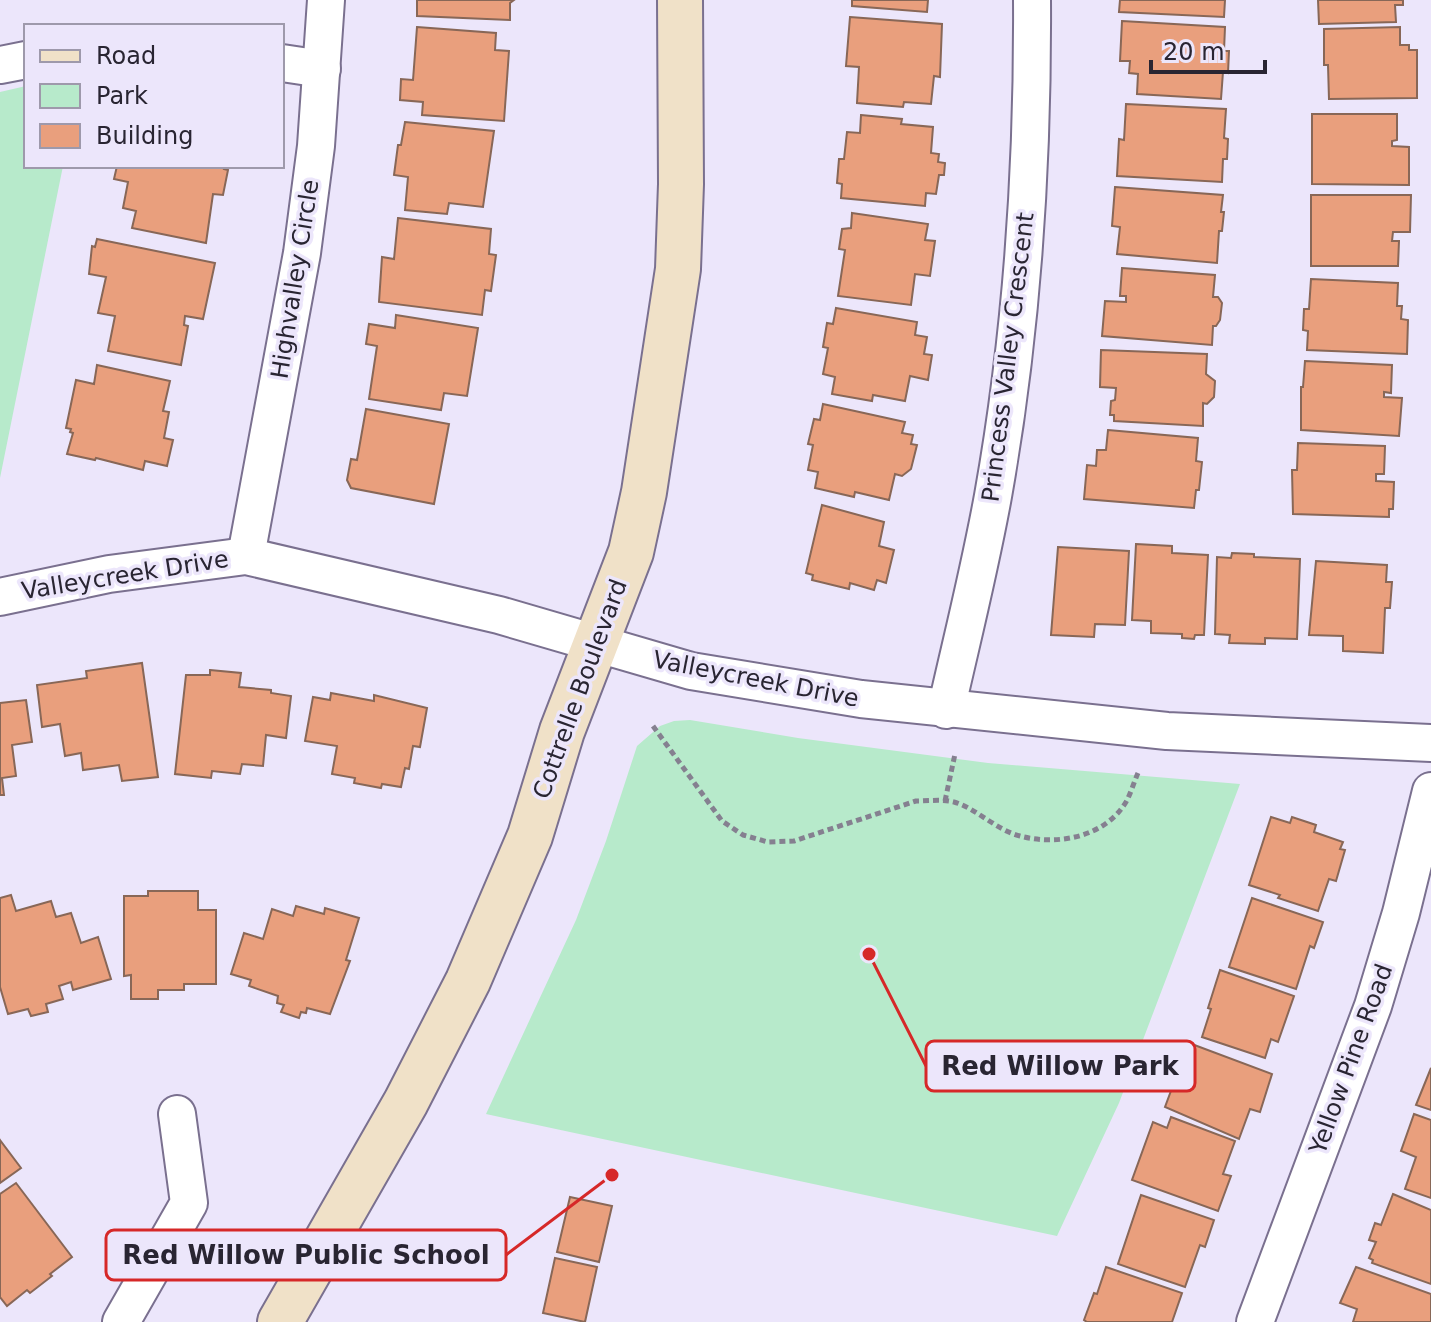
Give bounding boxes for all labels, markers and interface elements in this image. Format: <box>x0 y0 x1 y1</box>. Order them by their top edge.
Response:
legend <box>24 24 284 168</box>
scale bar <box>1151 24 1265 74</box>
text: 20 m <box>1163 38 1225 66</box>
text: Road <box>96 42 156 70</box>
text: Park <box>96 82 148 110</box>
text: Building <box>96 122 193 150</box>
street label: Highvalley Circle <box>265 177 325 381</box>
street label: Princess Valley Crescent <box>976 211 1040 503</box>
street label: Valleycreek Drive <box>20 545 230 605</box>
street label: Cottrelle Boulevard <box>527 575 633 803</box>
street label: Valleycreek Drive <box>651 645 861 713</box>
street label: Yellow Pine Road <box>1303 960 1398 1159</box>
callout: Red Willow Park <box>926 1041 1195 1091</box>
text: Red Willow Park <box>941 1051 1180 1081</box>
callout: Red Willow Public School <box>106 1230 506 1280</box>
text: Red Willow Public School <box>122 1240 490 1270</box>

